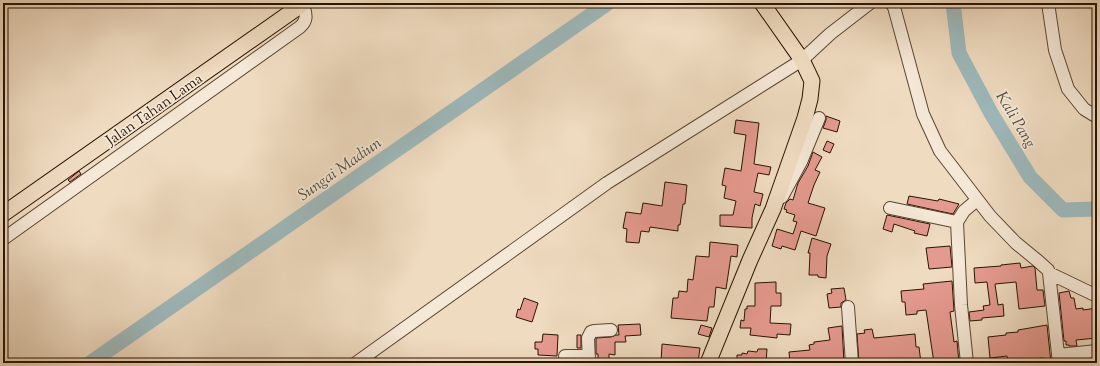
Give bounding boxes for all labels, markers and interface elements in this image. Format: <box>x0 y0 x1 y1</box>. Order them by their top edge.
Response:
street label: Jalan Tahan Lama <box>101 69 207 152</box>
water label: Kali Pang <box>989 88 1041 153</box>
water label: Sungai Madiun <box>294 132 388 208</box>

